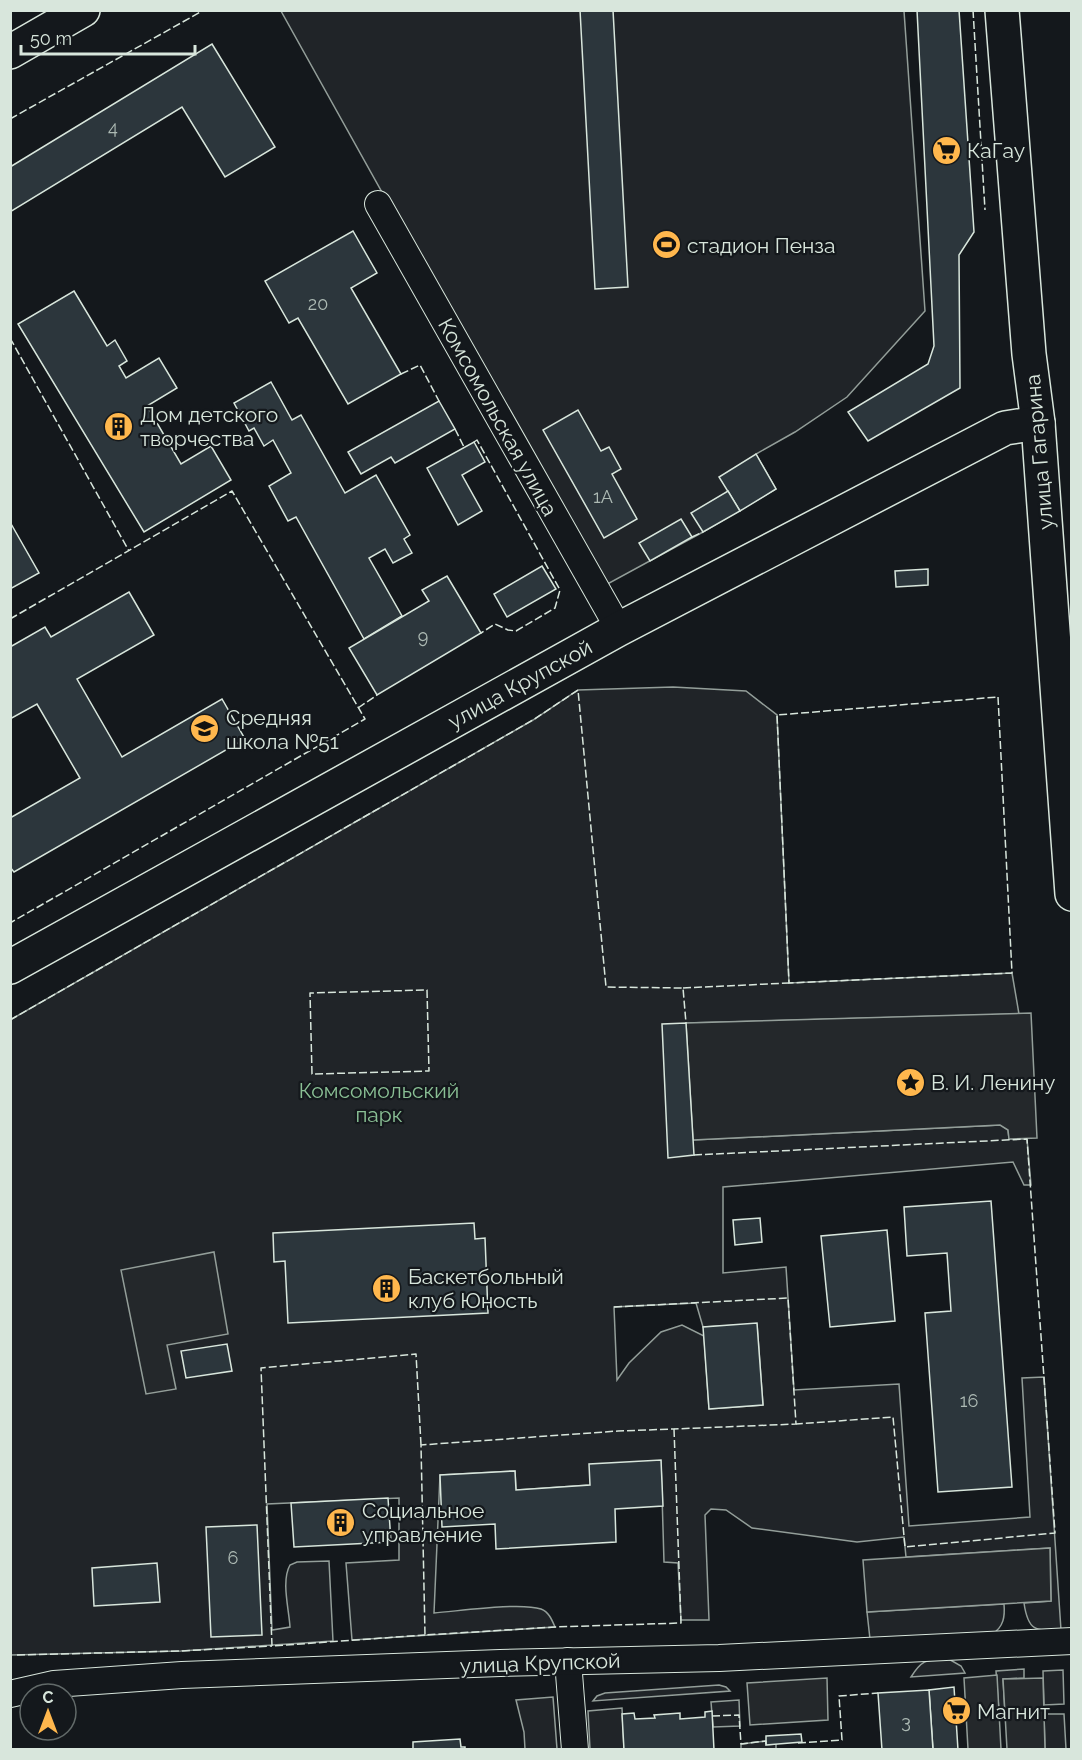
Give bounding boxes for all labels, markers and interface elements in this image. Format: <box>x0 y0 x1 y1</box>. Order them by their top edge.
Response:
scale bar <box>21 18 195 56</box>
text: 50 m <box>30 28 72 49</box>
house number: 4 <box>108 117 118 138</box>
supermarket icon: КаГау <box>930 134 962 166</box>
place label: КаГау <box>967 138 1025 163</box>
sports icon: стадион Пенза <box>650 229 682 261</box>
place label: стадион Пенза <box>687 233 835 258</box>
house number: 20 <box>308 293 328 314</box>
street label: Комсомольская улица <box>433 314 563 520</box>
street label: улица Гагарина <box>1020 373 1058 531</box>
place label: Дом детского творчества <box>140 402 278 451</box>
building icon: Дом детского творчества <box>103 410 135 442</box>
house number: 1А <box>593 486 613 507</box>
house number: 9 <box>418 626 428 647</box>
street label: улица Крупской <box>444 634 596 734</box>
place label: Средняя школа №51 <box>226 705 339 754</box>
school or university icon: Средняя школа №51 <box>189 713 221 745</box>
place icon: В. И. Ленину <box>894 1066 926 1098</box>
place label: В. И. Ленину <box>931 1070 1055 1095</box>
park label: Комсомольский парк <box>299 1078 459 1127</box>
place label: Баскетбольный клуб Юность <box>408 1264 564 1313</box>
building icon: Баскетбольный клуб Юность <box>371 1272 403 1304</box>
house number: 16 <box>960 1390 978 1411</box>
place label: Социальное управление <box>362 1498 484 1547</box>
building icon: Социальное управление <box>325 1506 357 1538</box>
house number: 6 <box>228 1547 239 1568</box>
street label: улица Крупской <box>459 1648 621 1678</box>
north arrow <box>18 1682 78 1742</box>
text: С <box>43 1688 54 1707</box>
supermarket icon: Магнит <box>940 1695 972 1727</box>
place label: Магнит <box>977 1699 1050 1724</box>
house number: 3 <box>901 1711 911 1732</box>

